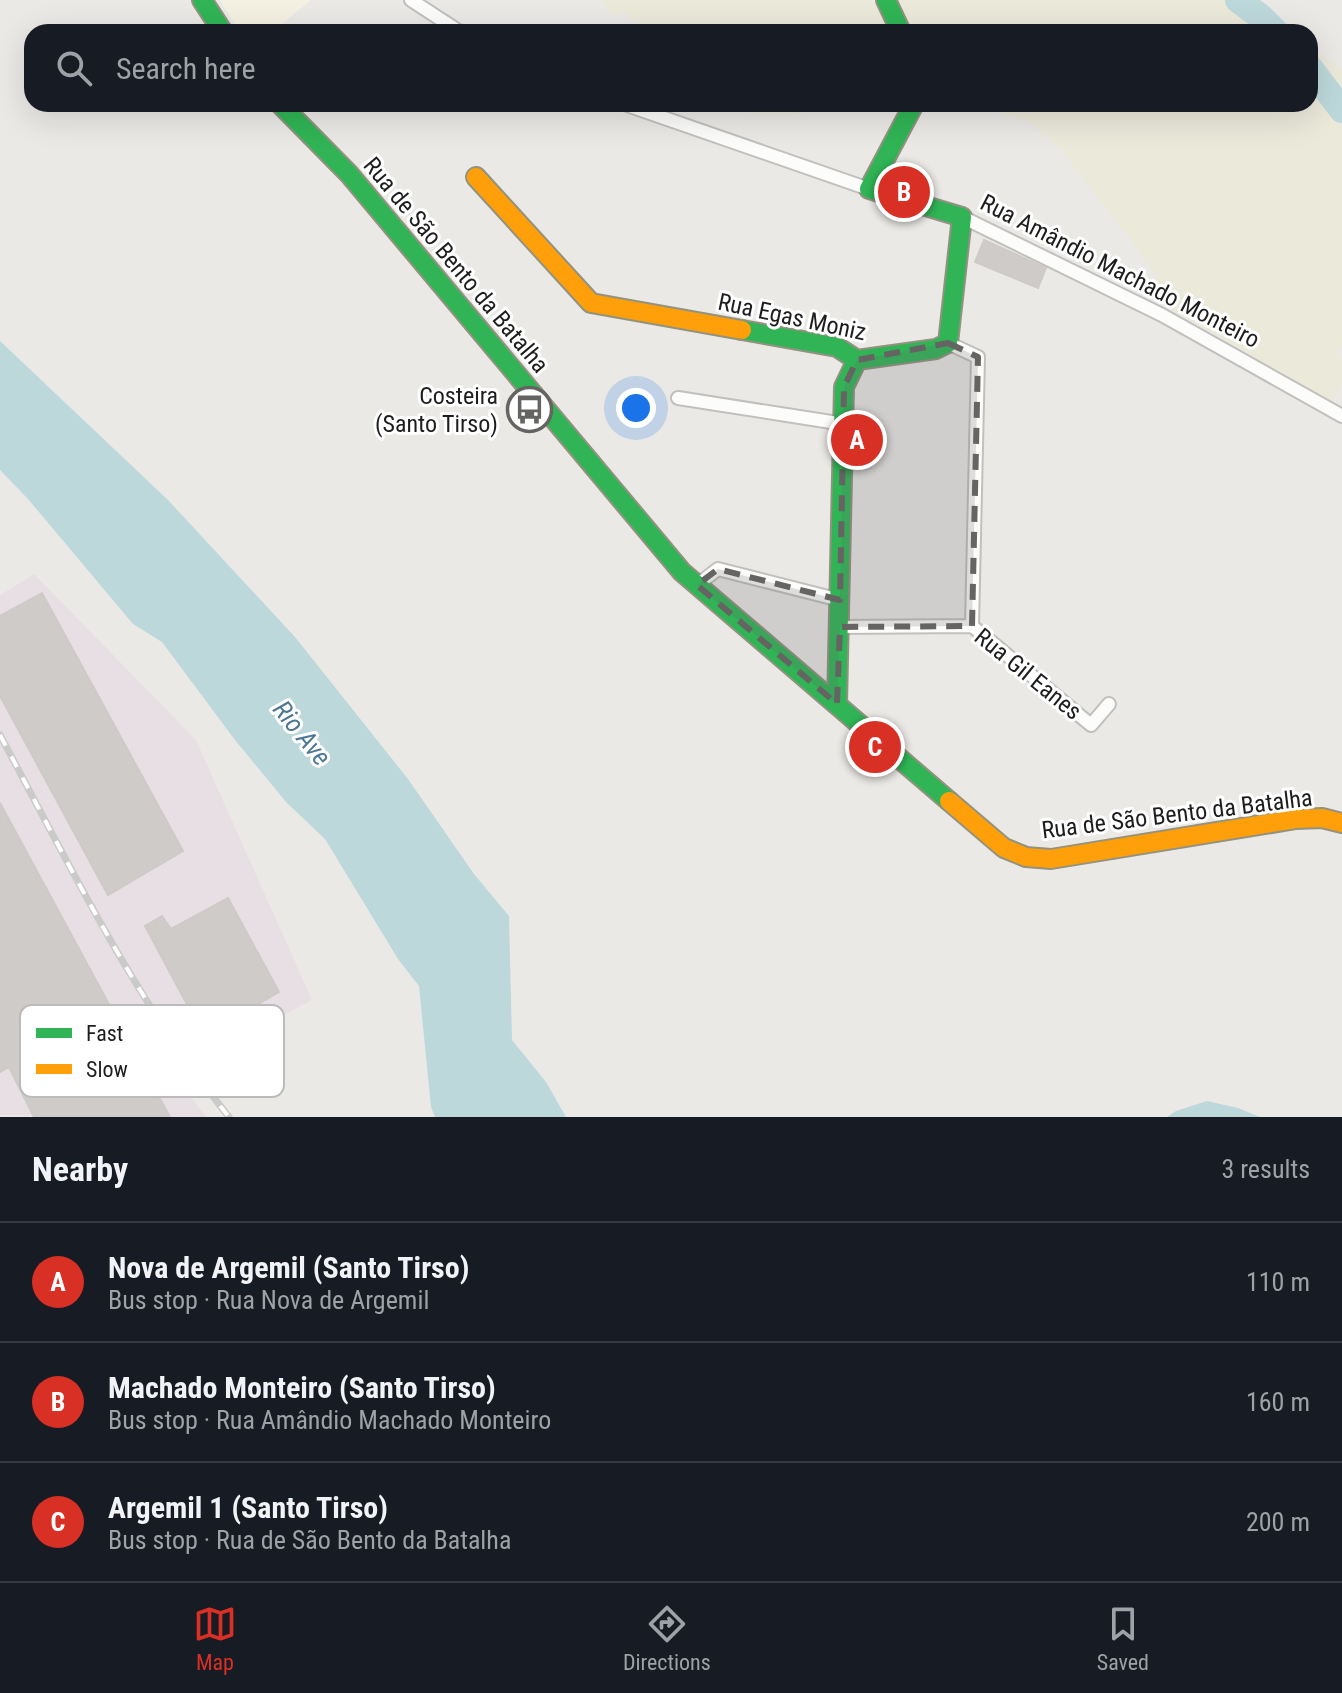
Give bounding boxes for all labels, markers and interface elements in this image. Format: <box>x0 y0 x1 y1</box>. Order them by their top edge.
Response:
search box <box>24 24 1318 112</box>
icon: search <box>52 46 96 90</box>
text: Search here <box>116 51 256 86</box>
street label: Rua de São Bento da Batalha <box>358 152 554 378</box>
pin: B <box>878 162 930 222</box>
street label: Rua Amândio Machado Monteiro <box>976 188 1264 354</box>
street label: Rua Egas Moniz <box>715 288 869 346</box>
place label: Costeira (Santo Tirso) <box>375 382 498 438</box>
bus stop icon: Costeira (Santo Tirso) <box>505 386 553 434</box>
your location <box>616 388 656 428</box>
pin: A <box>831 410 883 470</box>
street label: Rua Gil Eanes <box>969 622 1087 726</box>
water label: Rio Ave <box>267 695 337 771</box>
pin: C <box>849 717 901 777</box>
street label: Rua de São Bento da Batalha <box>1040 783 1314 845</box>
legend <box>20 1005 284 1097</box>
text: Fast <box>86 1021 123 1046</box>
text: Slow <box>86 1057 128 1082</box>
text: Nearby <box>32 1149 128 1189</box>
text: 3 results <box>1221 1154 1310 1184</box>
text: Nova de Argemil (Santo Tirso) <box>108 1250 469 1285</box>
text: A <box>50 1267 66 1297</box>
text: 110 m <box>1246 1267 1310 1297</box>
text: Bus stop · Rua Nova de Argemil <box>108 1285 429 1315</box>
text: Machado Monteiro (Santo Tirso) <box>108 1370 496 1405</box>
text: B <box>51 1387 65 1417</box>
text: 160 m <box>1246 1387 1310 1417</box>
text: Bus stop · Rua Amândio Machado Monteiro <box>108 1405 551 1435</box>
text: Argemil 1 (Santo Tirso) <box>108 1490 388 1525</box>
text: C <box>51 1507 65 1537</box>
text: 200 m <box>1246 1507 1310 1537</box>
text: Bus stop · Rua de São Bento da Batalha <box>108 1525 511 1555</box>
tab: Map <box>193 1602 237 1675</box>
tab: Directions <box>623 1602 711 1675</box>
tab: Saved <box>1097 1602 1149 1675</box>

